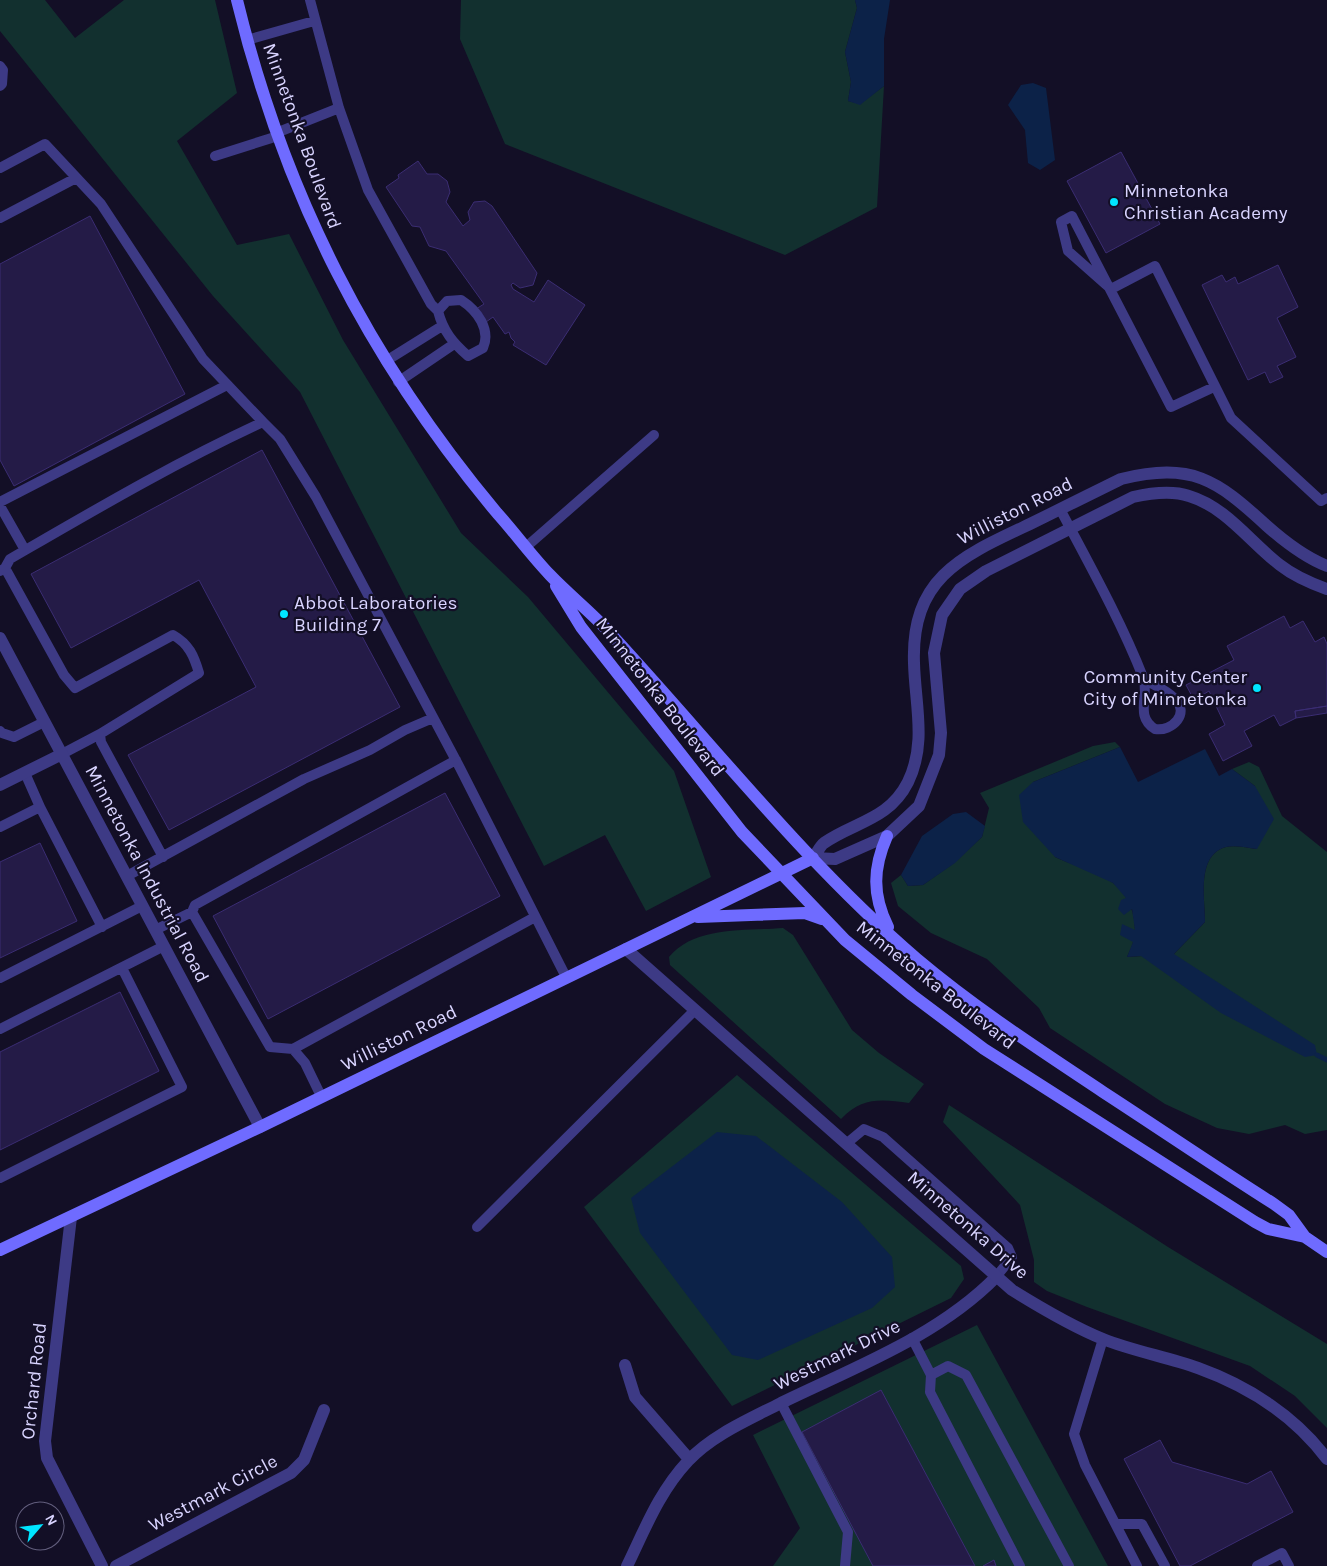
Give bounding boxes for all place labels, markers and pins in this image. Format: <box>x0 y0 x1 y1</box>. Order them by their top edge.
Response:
place label: Minnetonka Christian Academy <box>1124 180 1288 224</box>
marker: Minnetonka Christian Academy <box>1108 196 1120 208</box>
place label: Abbot Laboratories Building 7 <box>294 592 458 636</box>
marker: Abbot Laboratories Building 7 <box>278 608 290 620</box>
place label: Community Center City of Minnetonka <box>1083 666 1247 710</box>
marker: Community Center City of Minnetonka <box>1251 682 1263 694</box>

